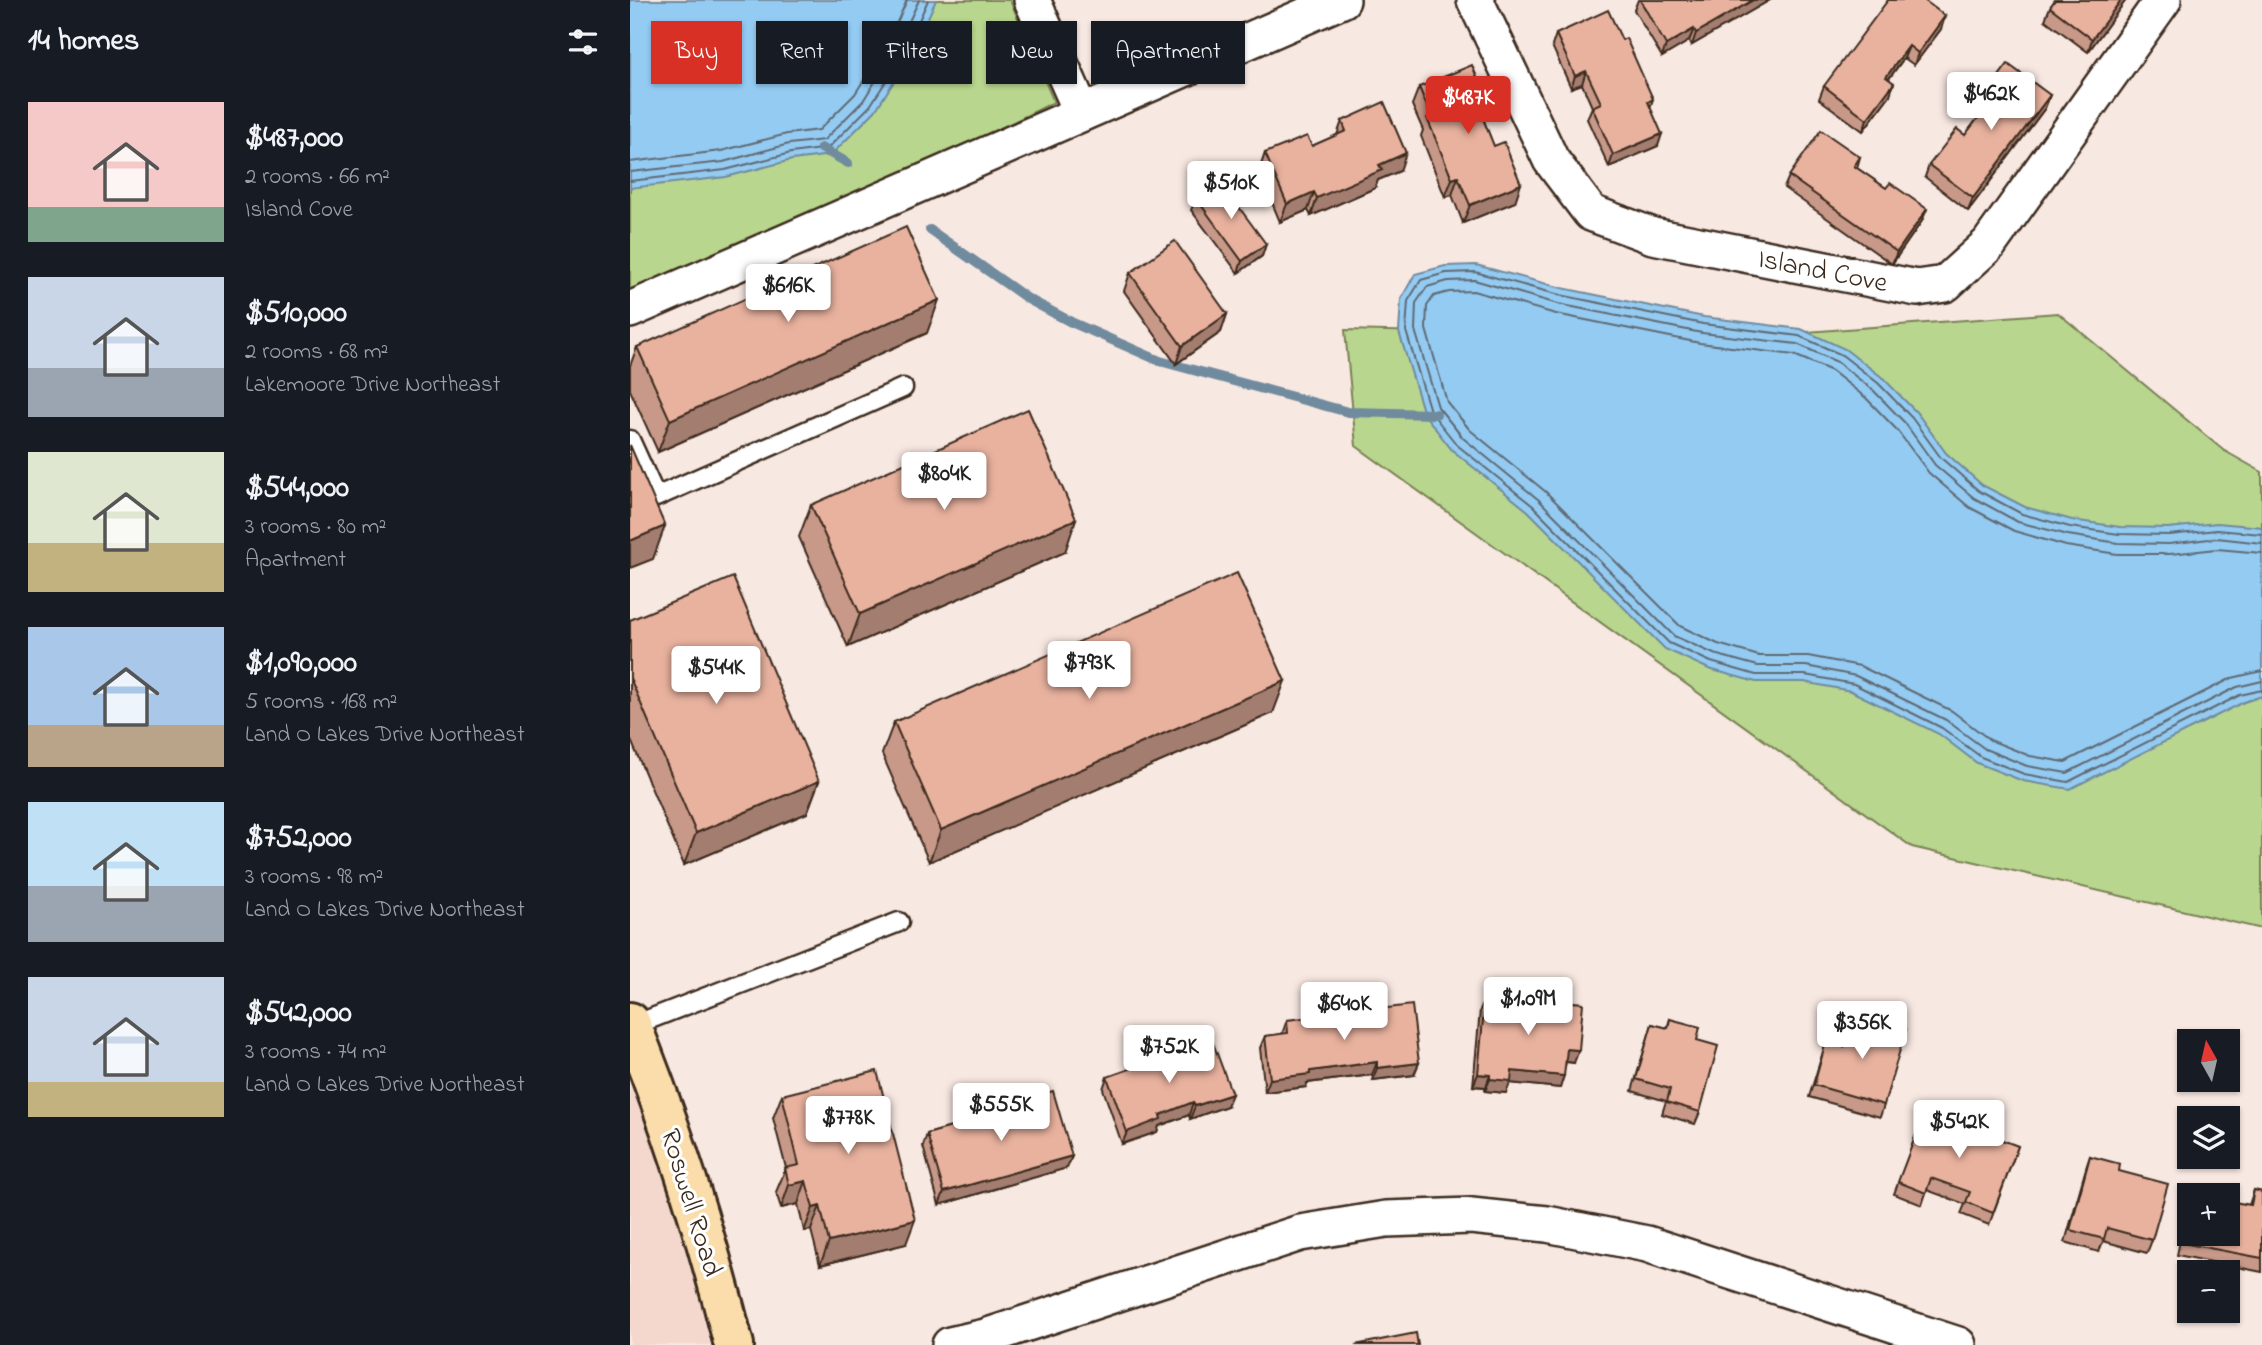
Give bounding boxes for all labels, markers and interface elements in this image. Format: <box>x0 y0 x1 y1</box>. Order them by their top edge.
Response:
text: 14 homes <box>28 20 139 64</box>
chip: Buy <box>651 21 742 84</box>
chip: Rent <box>756 21 848 84</box>
chip: Filters <box>862 21 972 84</box>
chip: New <box>986 21 1077 84</box>
chip: Apartment <box>1091 21 1245 84</box>
icon: filters <box>564 23 602 61</box>
pin: $462K <box>1942 72 2040 132</box>
pin: $487K <box>1419 76 1517 136</box>
text: $462K <box>1963 78 2019 111</box>
text: $487K <box>1442 82 1494 115</box>
text: $487,000 <box>245 117 343 161</box>
icon: home <box>84 130 168 214</box>
text: 2 rooms · 66 m² <box>245 161 390 194</box>
pin: $510K <box>1182 162 1280 221</box>
text: $510K <box>1203 167 1259 200</box>
text: Island Cove <box>245 194 353 227</box>
street label: Island Cove <box>1754 240 1891 305</box>
pin: $616K <box>739 264 837 324</box>
text: $616K <box>762 270 814 303</box>
text: $510,000 <box>245 292 347 336</box>
icon: home <box>84 305 168 389</box>
text: 2 rooms · 68 m² <box>245 336 388 369</box>
text: Lakemoore Drive Northeast <box>245 369 500 402</box>
pin: $804K <box>895 452 993 512</box>
text: $804K <box>917 458 971 491</box>
text: $544,000 <box>245 467 349 511</box>
icon: home <box>84 480 168 564</box>
text: 3 rooms · 80 m² <box>245 511 386 544</box>
text: Apartment <box>245 544 346 577</box>
text: $1,090,000 <box>245 642 357 686</box>
pin: $793K <box>1040 642 1138 701</box>
pin: $544K <box>667 646 765 706</box>
text: $793K <box>1064 647 1114 680</box>
text: $544K <box>687 652 745 685</box>
icon: home <box>84 655 168 739</box>
text: 5 rooms · 168 m² <box>245 686 397 719</box>
text: Land O Lakes Drive Northeast <box>245 719 525 752</box>
text: $752,000 <box>245 817 352 861</box>
icon: home <box>84 830 168 914</box>
text: 3 rooms · 98 m² <box>245 861 383 894</box>
text: Land O Lakes Drive Northeast <box>245 894 525 927</box>
pin: $1.09M <box>1471 978 1585 1037</box>
pin: $640K <box>1295 982 1393 1042</box>
text: $1.09M <box>1500 983 1556 1016</box>
text: $640K <box>1317 988 1371 1021</box>
text: $542,000 <box>245 992 352 1036</box>
pin: $356K <box>1813 1002 1911 1061</box>
icon: home <box>84 1005 168 1089</box>
text: $356K <box>1833 1007 1891 1040</box>
pin: $752K <box>1120 1026 1218 1085</box>
north arrow <box>2177 1029 2240 1092</box>
map controls <box>2177 1029 2240 1323</box>
text: $752K <box>1139 1031 1199 1064</box>
text: 3 rooms · 74 m² <box>245 1036 387 1069</box>
text: Land O Lakes Drive Northeast <box>245 1069 525 1102</box>
pin: $555K <box>952 1084 1050 1143</box>
text: $555K <box>969 1089 1033 1122</box>
pin: $778K <box>799 1096 897 1156</box>
pin: $542K <box>1910 1100 2008 1160</box>
text: $778K <box>822 1102 874 1135</box>
text: $542K <box>1929 1106 1989 1139</box>
button: layers <box>2177 1106 2240 1169</box>
street label: Roswell Road <box>648 1124 732 1282</box>
button: + <box>2177 1183 2240 1246</box>
button: − <box>2177 1260 2240 1323</box>

